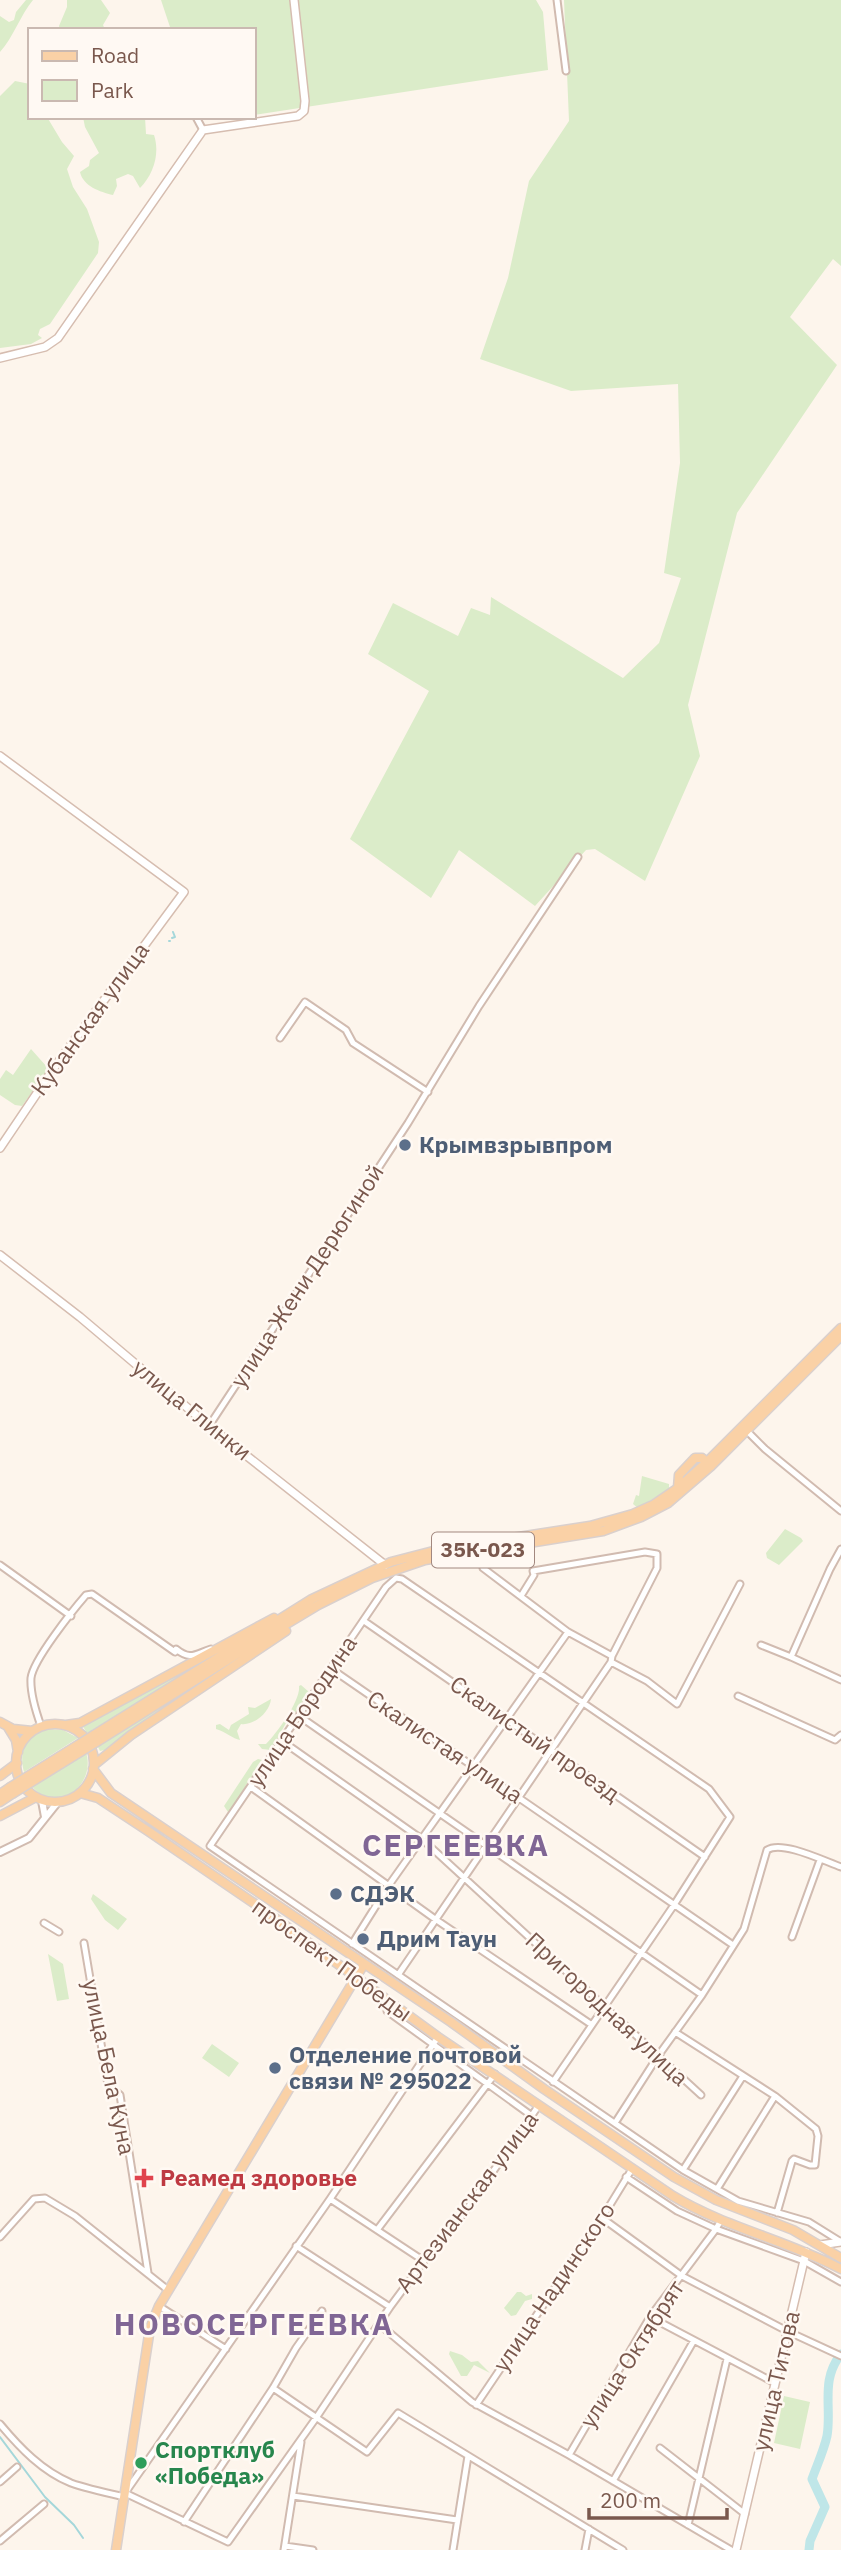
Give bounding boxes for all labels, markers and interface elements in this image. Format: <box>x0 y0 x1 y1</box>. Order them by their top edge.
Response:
legend <box>28 28 256 119</box>
text: Road <box>91 41 139 69</box>
text: Park <box>91 76 134 104</box>
street label: Кубанская улица <box>23 936 155 1101</box>
place label: Крымвзрывпром <box>419 1129 613 1159</box>
marker: Крымвзрывпром <box>397 1137 413 1153</box>
street label: улица Жени Дерюгиной <box>223 1158 390 1393</box>
street label: улица Глинки <box>127 1352 258 1467</box>
road number: 35К-023 <box>432 1532 534 1568</box>
street label: улица Бородина <box>240 1629 363 1792</box>
street label: Скалистый проезд <box>445 1668 627 1808</box>
street label: Скалистая улица <box>362 1683 529 1809</box>
district label: СЕРГЕЕВКА <box>362 1825 550 1864</box>
place label: СДЭК <box>350 1878 415 1908</box>
marker: СДЭК <box>328 1886 344 1902</box>
street label: проспект Победы <box>247 1891 419 2027</box>
place label: Дрим Таун <box>377 1923 497 1953</box>
street label: Пригородная улица <box>520 1925 696 2092</box>
marker: Дрим Таун <box>355 1931 371 1947</box>
street label: улица Бела Куна <box>77 1976 143 2157</box>
place label: Отделение почтовой связи № 295022 <box>289 2039 522 2095</box>
marker: Отделение почтовой связи № 295022 <box>267 2060 283 2076</box>
street label: Артезианская улица <box>388 2105 544 2298</box>
place label: Реамед здоровье <box>160 2162 357 2192</box>
marker: Реамед здоровье <box>134 2168 154 2188</box>
street label: улица Надинского <box>485 2196 621 2377</box>
street label: улица Октябрят <box>572 2274 690 2433</box>
district label: НОВОСЕРГЕЕВКА <box>114 2304 394 2343</box>
street label: улица Титова <box>744 2308 806 2454</box>
place label: Спортклуб «Победа» <box>155 2434 275 2490</box>
marker: Спортклуб «Победа» <box>133 2455 149 2471</box>
scale bar <box>589 2476 727 2520</box>
text: 200 m <box>600 2486 661 2514</box>

